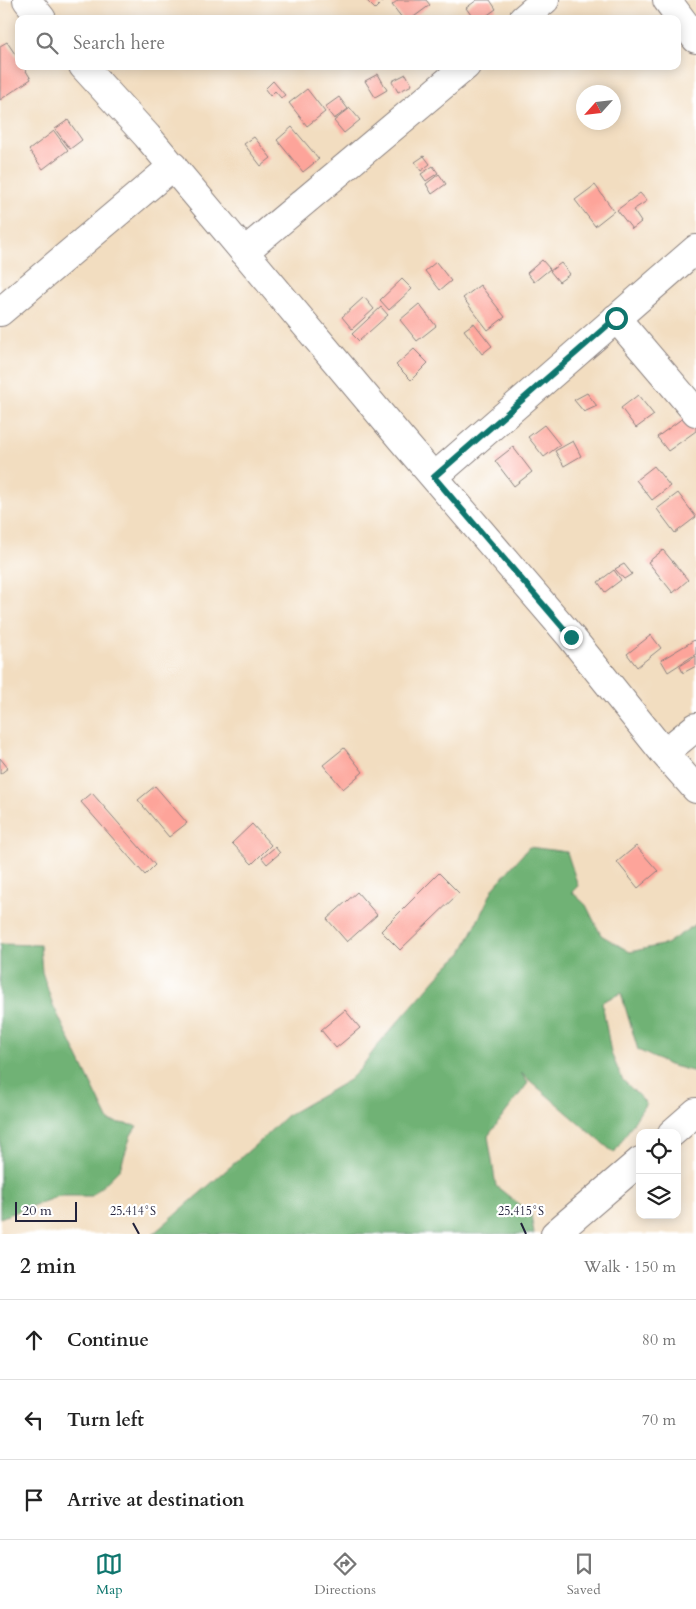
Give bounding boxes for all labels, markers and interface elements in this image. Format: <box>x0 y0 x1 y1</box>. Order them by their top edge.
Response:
search box <box>15 15 681 70</box>
icon: search <box>33 29 61 57</box>
text: Search here <box>73 30 165 56</box>
north arrow <box>576 85 621 130</box>
route start <box>605 307 628 330</box>
route end <box>560 626 583 649</box>
map controls <box>636 1129 681 1219</box>
button: locate <box>636 1129 681 1174</box>
button: layers <box>636 1174 681 1219</box>
scale bar <box>15 1199 78 1222</box>
text: 20 m <box>22 1201 52 1220</box>
text: 25.414°S <box>110 1203 156 1219</box>
text: 25.415°S <box>498 1203 544 1219</box>
text: 2 min <box>20 1252 76 1281</box>
text: Walk · 150 m <box>584 1256 676 1278</box>
icon: ahead <box>20 1326 48 1354</box>
text: Continue <box>67 1327 149 1353</box>
text: 80 m <box>642 1329 676 1351</box>
icon: left <box>20 1406 48 1434</box>
text: Turn left <box>67 1407 144 1433</box>
text: 70 m <box>642 1409 676 1431</box>
icon: arrive <box>20 1486 48 1514</box>
text: Arrive at destination <box>67 1487 244 1513</box>
tab: Map <box>95 1550 123 1599</box>
tab: Directions <box>314 1550 376 1599</box>
tab: Saved <box>567 1550 601 1599</box>

